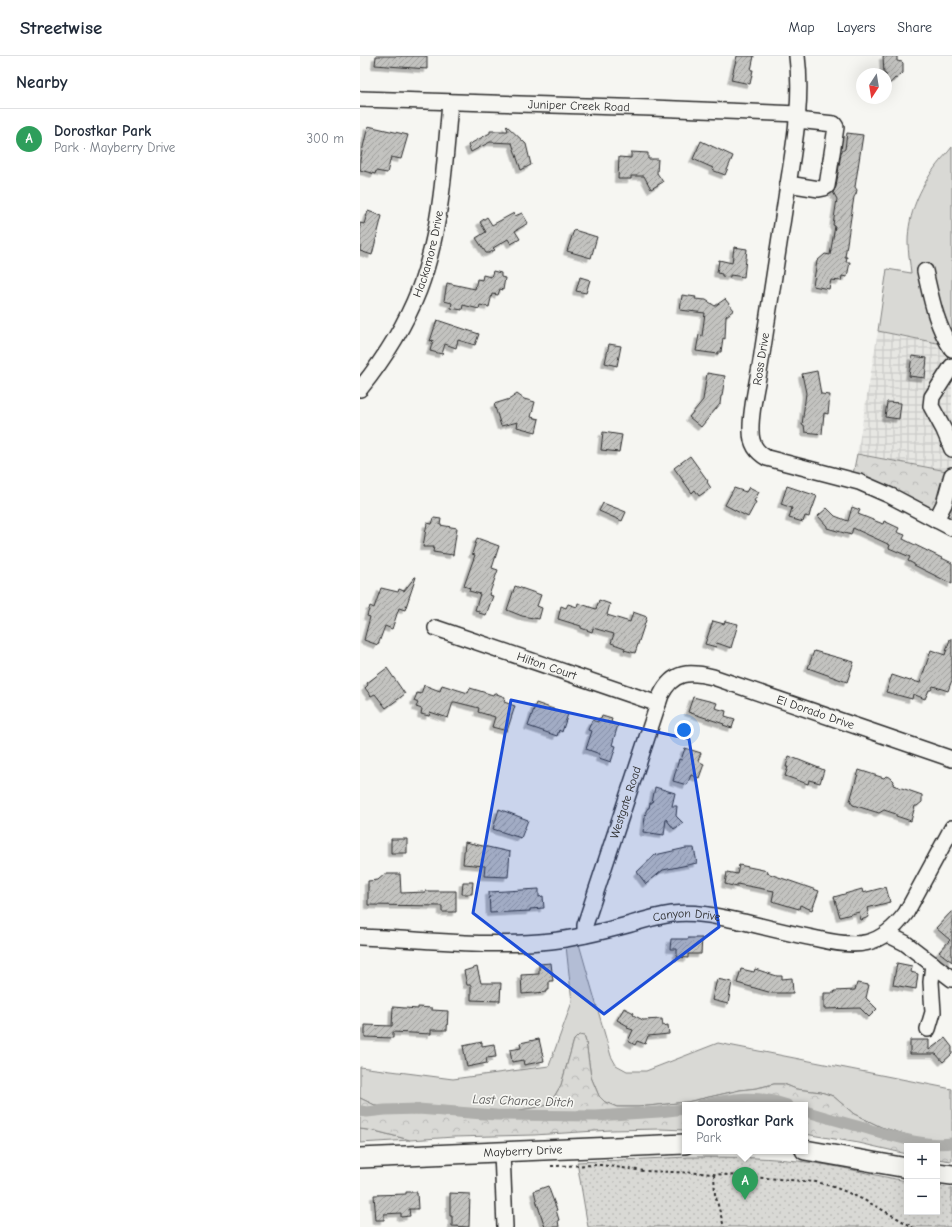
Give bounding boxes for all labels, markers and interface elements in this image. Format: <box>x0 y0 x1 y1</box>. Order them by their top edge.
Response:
text: Streetwise <box>20 17 102 39</box>
text: Map <box>788 19 815 36</box>
text: Layers <box>837 19 875 36</box>
text: Share <box>897 19 932 36</box>
north arrow <box>856 68 892 104</box>
text: Nearby <box>16 73 67 92</box>
street label: Juniper Creek Road <box>528 97 630 114</box>
text: Dorostkar Park <box>54 122 151 140</box>
text: A <box>25 131 33 146</box>
text: 300 m <box>306 131 344 146</box>
text: Park · Mayberry Drive <box>54 140 175 155</box>
street label: Hackamore Drive <box>410 210 446 299</box>
street label: Ross Drive <box>750 332 772 386</box>
street label: Hilton Court <box>515 649 579 683</box>
street label: El Dorado Drive <box>775 692 856 732</box>
your location <box>674 720 694 740</box>
street label: Westgate Road <box>607 765 644 840</box>
street label: Canyon Drive <box>651 906 722 925</box>
water label: Last Chance Ditch <box>472 1091 574 1110</box>
popup <box>682 1102 808 1154</box>
text: Dorostkar Park <box>696 1112 794 1130</box>
text: Park <box>696 1130 721 1145</box>
street label: Mayberry Drive <box>483 1142 563 1160</box>
map controls <box>904 1143 940 1215</box>
button: + <box>904 1143 940 1179</box>
pin: A <box>732 1167 758 1200</box>
button: − <box>904 1179 940 1215</box>

